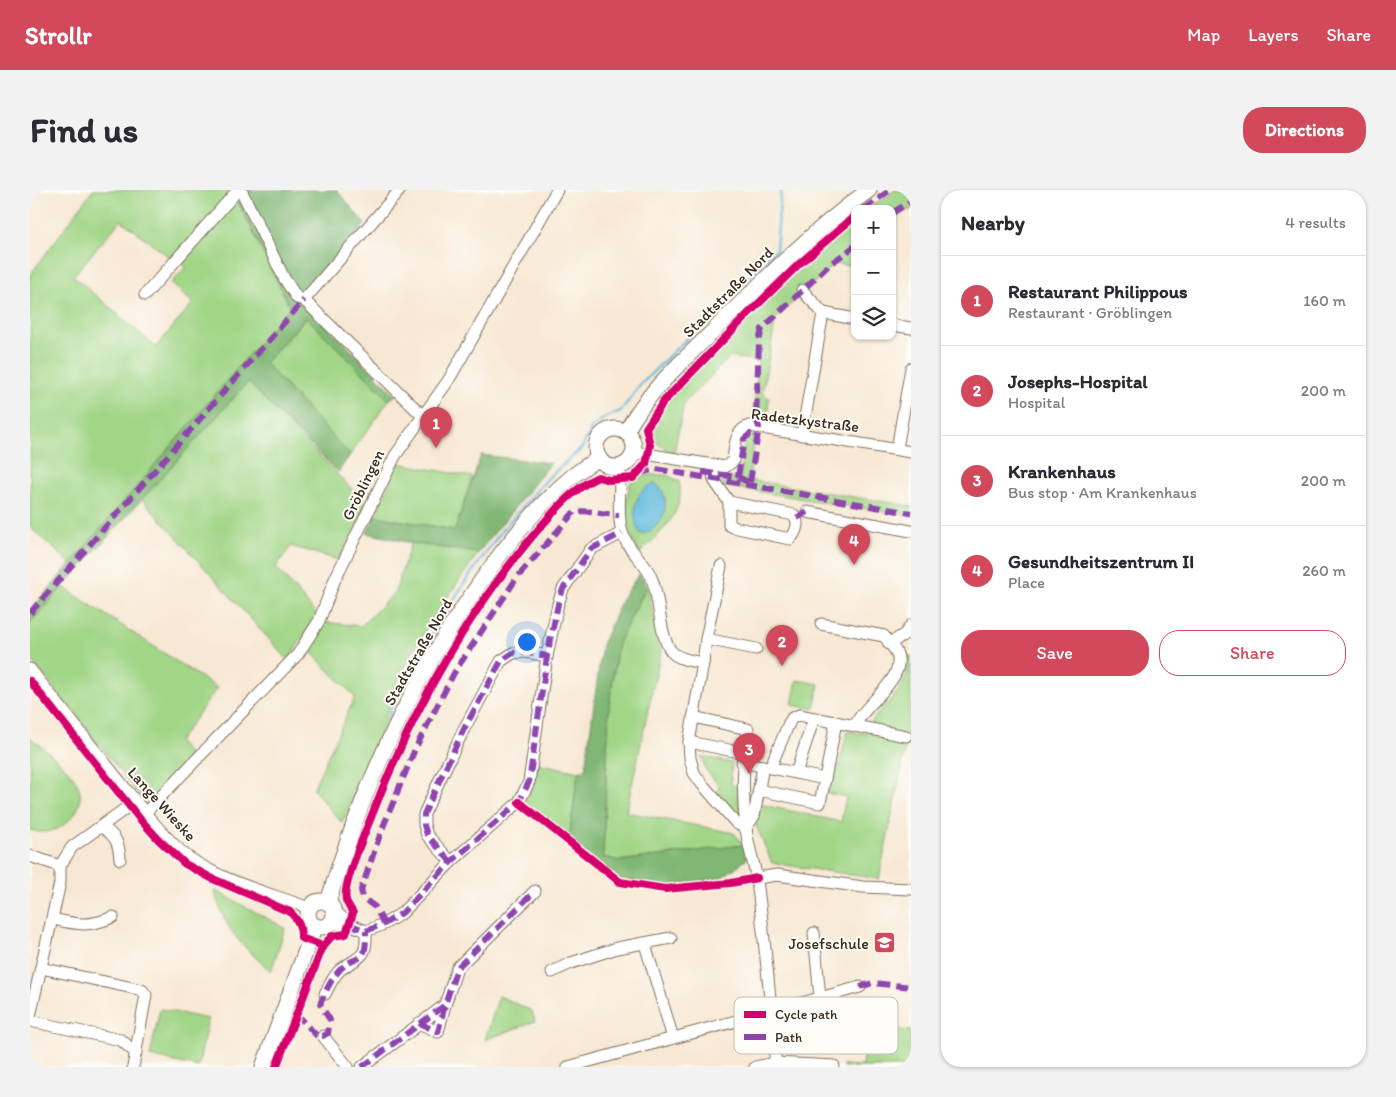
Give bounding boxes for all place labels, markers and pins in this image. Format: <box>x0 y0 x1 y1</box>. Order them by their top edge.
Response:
pin: 1 <box>420 407 452 448</box>
pin: 4 <box>838 524 870 565</box>
pin: 2 <box>766 625 798 666</box>
pin: 3 <box>733 733 765 774</box>
school or university icon: Josefschule <box>873 931 897 955</box>
place label: Josefschule <box>789 934 869 953</box>

